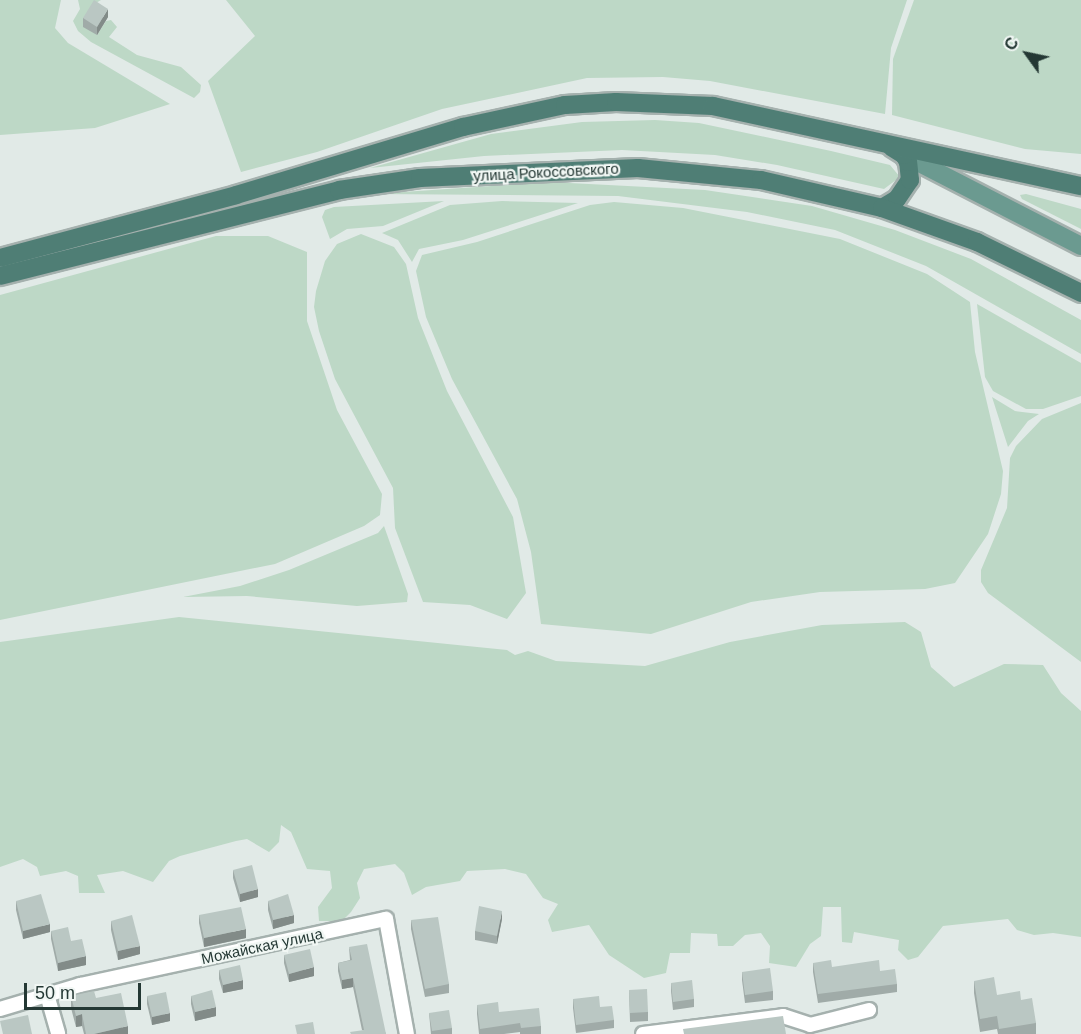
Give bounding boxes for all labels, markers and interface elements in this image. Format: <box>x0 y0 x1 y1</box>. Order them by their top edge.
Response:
north arrow <box>997 24 1057 84</box>
text: С <box>1001 34 1022 53</box>
street label: улица Рокоссовского <box>473 159 619 185</box>
street label: Можайская улица <box>200 924 324 968</box>
scale bar <box>27 971 144 1009</box>
text: 50 m <box>35 983 75 1003</box>

